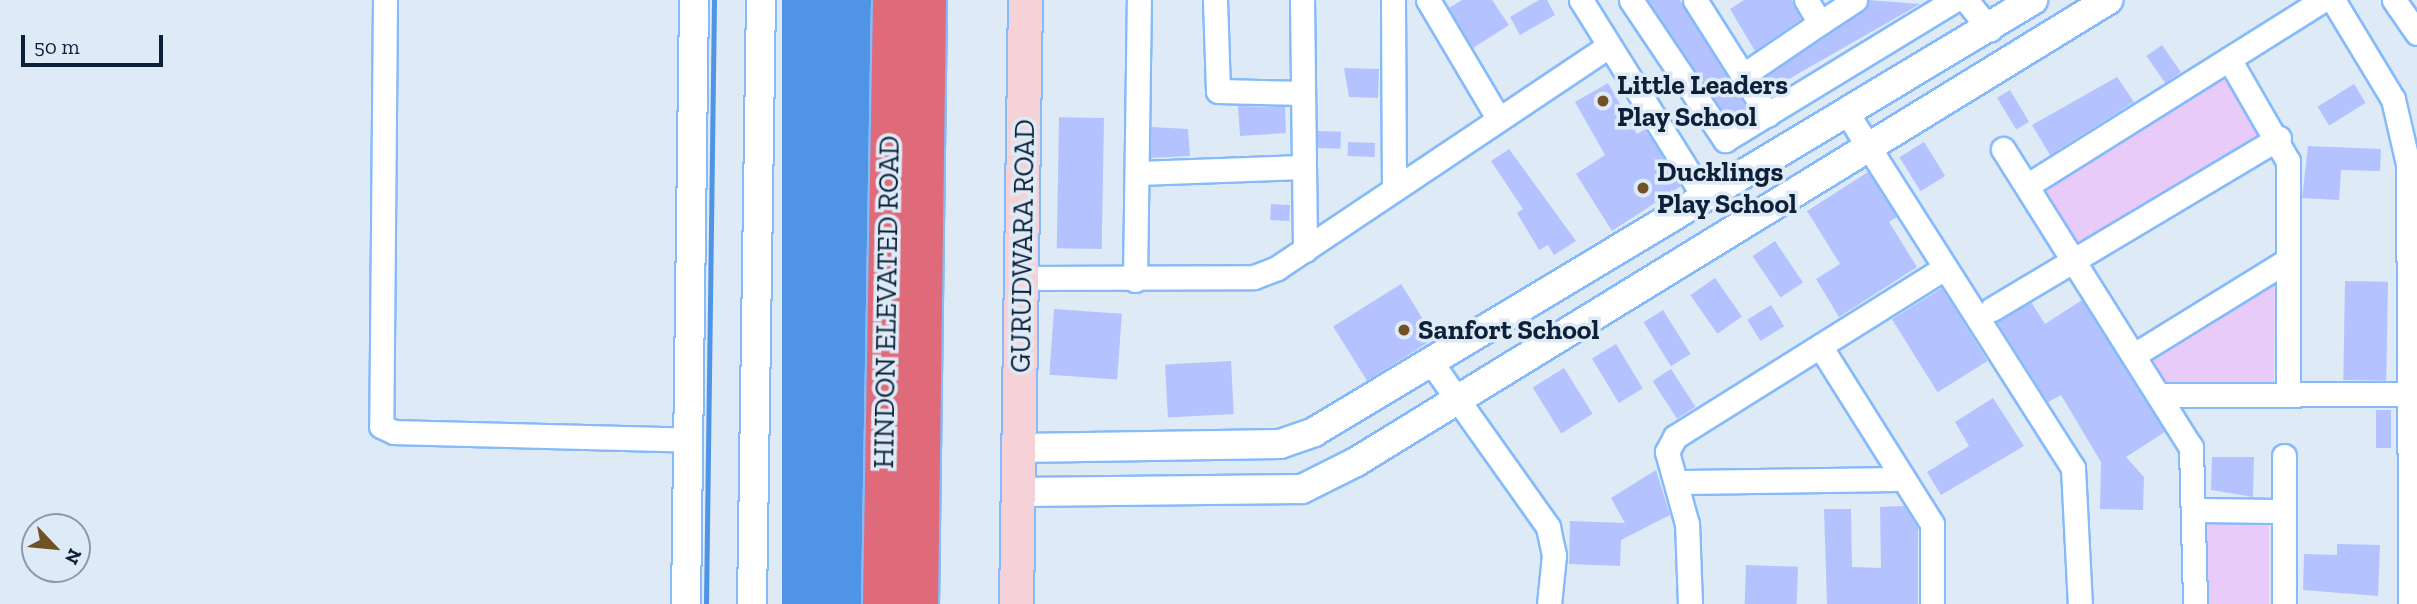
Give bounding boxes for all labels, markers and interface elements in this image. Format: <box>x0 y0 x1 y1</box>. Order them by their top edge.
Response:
scale bar <box>24 21 166 65</box>
text: 50 m <box>34 34 80 59</box>
place label: Little Leaders Play School <box>1617 68 1788 134</box>
marker: Little Leaders Play School <box>1595 93 1611 109</box>
street label: GURUDWARA ROAD <box>1004 118 1042 374</box>
street label: HINDON ELEVATED ROAD <box>867 135 907 469</box>
place label: Ducklings Play School <box>1657 155 1798 221</box>
marker: Ducklings Play School <box>1635 180 1651 196</box>
place label: Sanfort School <box>1418 313 1599 347</box>
marker: Sanfort School <box>1396 322 1412 338</box>
north arrow <box>21 513 91 583</box>
text: N <box>60 545 87 568</box>

